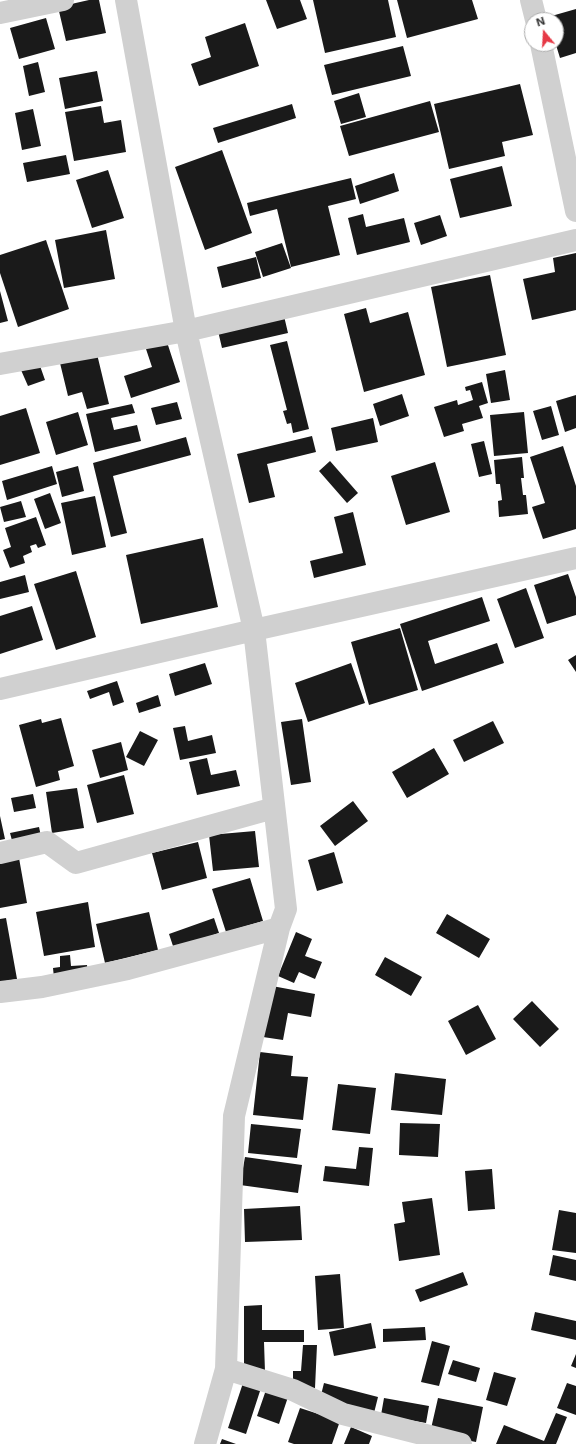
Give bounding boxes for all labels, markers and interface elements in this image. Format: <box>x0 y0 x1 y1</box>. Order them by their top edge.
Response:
north arrow <box>524 12 564 52</box>
text: N <box>534 14 547 29</box>

